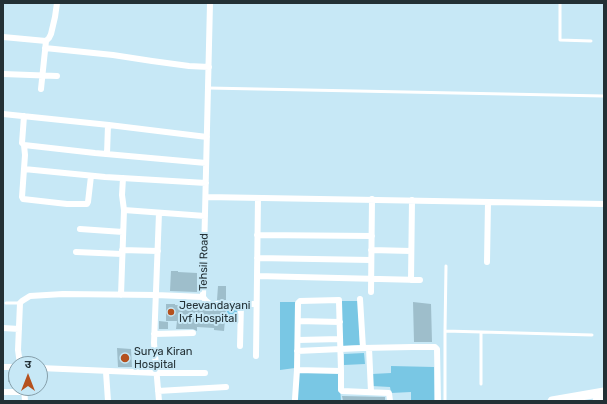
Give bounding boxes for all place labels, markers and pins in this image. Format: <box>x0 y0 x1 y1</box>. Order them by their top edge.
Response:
place label: Jeevandayani Ivf Hospital <box>179 299 250 325</box>
marker: Jeevandayani Ivf Hospital <box>166 307 176 317</box>
place label: Surya Kiran Hospital <box>134 345 192 371</box>
marker: Surya Kiran Hospital <box>119 352 131 364</box>

